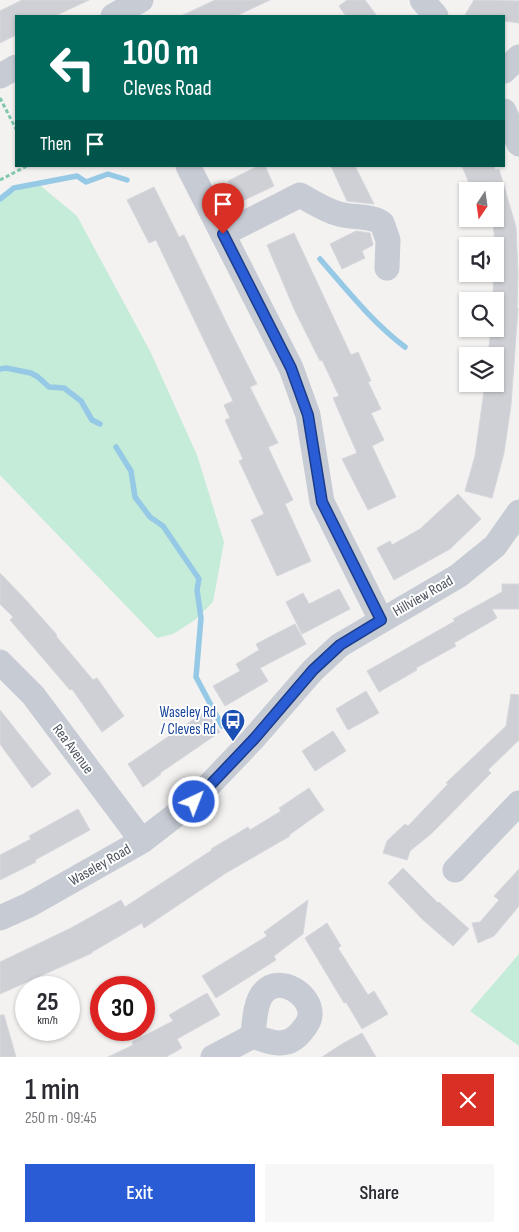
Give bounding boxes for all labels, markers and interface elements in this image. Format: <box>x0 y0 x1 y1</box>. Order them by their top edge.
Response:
text: 100 m <box>123 32 199 75</box>
icon: left <box>40 35 105 100</box>
text: Cleves Road <box>123 75 212 102</box>
icon: arrive <box>81 130 109 158</box>
text: Then <box>40 133 71 156</box>
north arrow <box>459 182 504 228</box>
map controls <box>459 182 504 392</box>
pin <box>202 183 244 234</box>
icon: arrive <box>209 190 237 218</box>
button: sound <box>459 237 504 282</box>
button: search <box>459 292 504 337</box>
button: layers <box>459 347 504 392</box>
street label: Hillview Road <box>390 571 456 621</box>
place label: Waseley Rd / Cleves Rd <box>160 703 216 739</box>
bus stop icon: Waseley Rd / Cleves Rd <box>220 708 246 742</box>
street label: Rea Avenue <box>48 720 98 778</box>
position arrow <box>167 775 219 827</box>
street label: Waseley Road <box>66 840 134 890</box>
speed limit sign: 30 <box>90 976 155 1041</box>
text: 25 <box>37 987 58 1018</box>
text: km/h <box>37 1013 58 1028</box>
text: 1 min <box>25 1072 80 1108</box>
button: close <box>442 1074 494 1126</box>
text: 250 m · 09:45 <box>25 1109 97 1128</box>
button: Exit <box>25 1164 255 1222</box>
button: Share <box>265 1164 494 1222</box>

